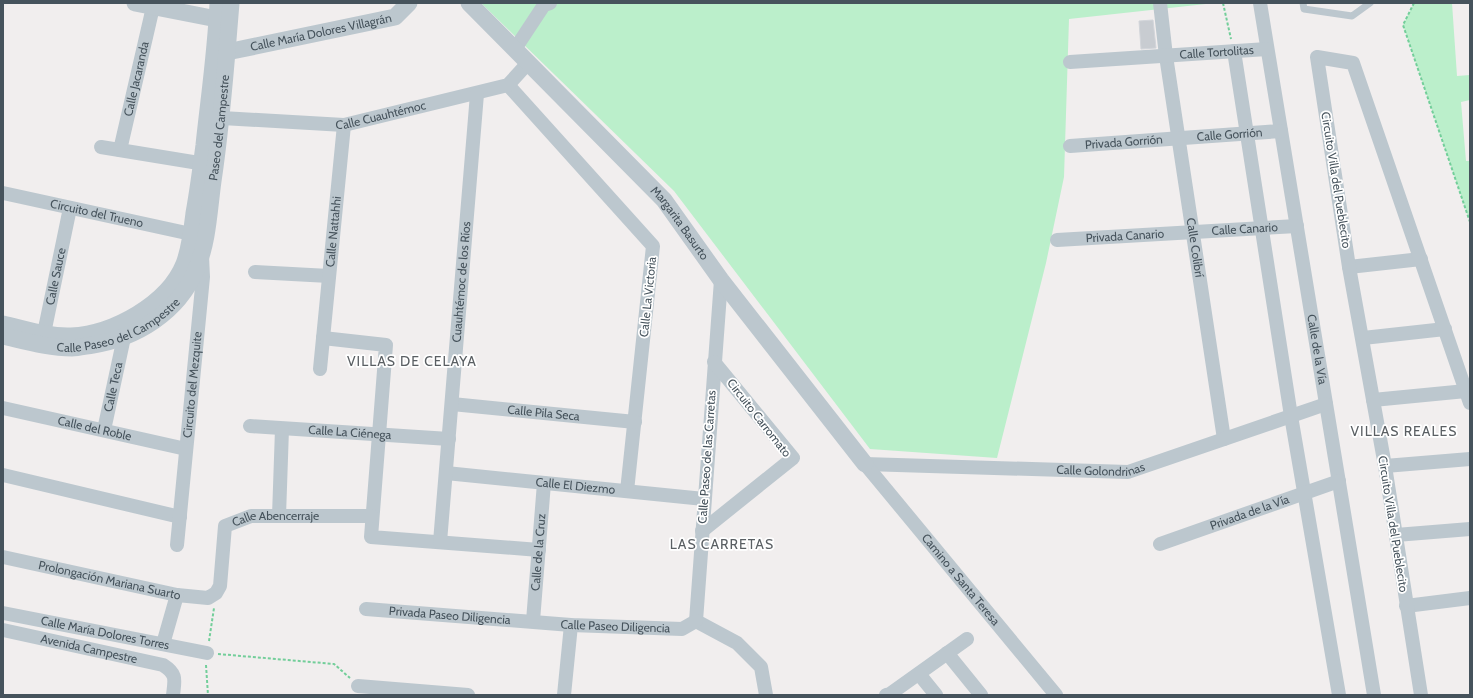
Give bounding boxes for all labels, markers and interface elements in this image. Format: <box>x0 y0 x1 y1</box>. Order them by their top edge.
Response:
street label: Calle María Dolores Villagrán <box>249 10 393 54</box>
street label: Calle Jacaranda <box>120 40 152 118</box>
street label: Calle Tortolitas <box>1179 42 1254 62</box>
street label: Paseo del Campestre <box>205 74 232 182</box>
street label: Calle Cuauhtémoc <box>335 97 428 132</box>
street label: Circuito Villa del Pueblecito <box>1318 111 1355 250</box>
street label: Calle Gorrión <box>1196 124 1263 144</box>
street label: Privada Gorrión <box>1084 131 1164 152</box>
street label: Margarita Basurto <box>647 183 713 263</box>
street label: Circuito del Trueno <box>49 196 145 230</box>
street label: Calle Nattahhi <box>322 196 344 268</box>
street label: Calle Colibrí <box>1184 217 1207 279</box>
street label: Calle Canario <box>1211 219 1279 238</box>
street label: Cuauhtémoc de los Ríos <box>449 221 473 343</box>
street label: Privada Canario <box>1085 226 1165 245</box>
street label: Calle Sauce <box>42 246 69 306</box>
street label: Calle La Victoria <box>636 256 659 338</box>
street label: Calle Paseo del Campestre <box>56 295 183 355</box>
street label: Calle de la Vía <box>1304 313 1331 386</box>
street label: Circuito del Mezquite <box>179 331 205 439</box>
district label: VILLAS DE CELAYA <box>347 352 477 370</box>
street label: Calle Teca <box>100 360 125 413</box>
street label: Circuito Carromato <box>724 375 795 460</box>
street label: Calle Paseo de las Carretas <box>694 390 719 524</box>
street label: Calle Pila Seca <box>507 401 581 424</box>
street label: Calle del Roble <box>56 413 133 444</box>
street label: Calle La Ciénega <box>308 422 392 442</box>
district label: VILLAS REALES <box>1351 422 1457 440</box>
street label: Circuito Villa del Pueblecito <box>1375 455 1412 594</box>
street label: Calle Golondrinas <box>1056 459 1147 479</box>
street label: Calle El Diezmo <box>535 474 616 497</box>
street label: Privada de la Vía <box>1208 491 1291 533</box>
street label: Calle Abencerraje <box>230 508 319 530</box>
street label: Calle de la Cruz <box>527 513 549 591</box>
street label: Camino a Santa Teresa <box>919 530 1003 628</box>
district label: LAS CARRETAS <box>670 535 774 553</box>
street label: Prolongación Mariana Suarto <box>37 557 182 602</box>
street label: Privada Paseo Diligencia <box>388 603 511 627</box>
street label: Calle María Dolores Torres <box>40 613 171 652</box>
street label: Calle Paseo Diligencia <box>560 616 671 636</box>
street label: Avenida Campestre <box>39 630 139 666</box>

